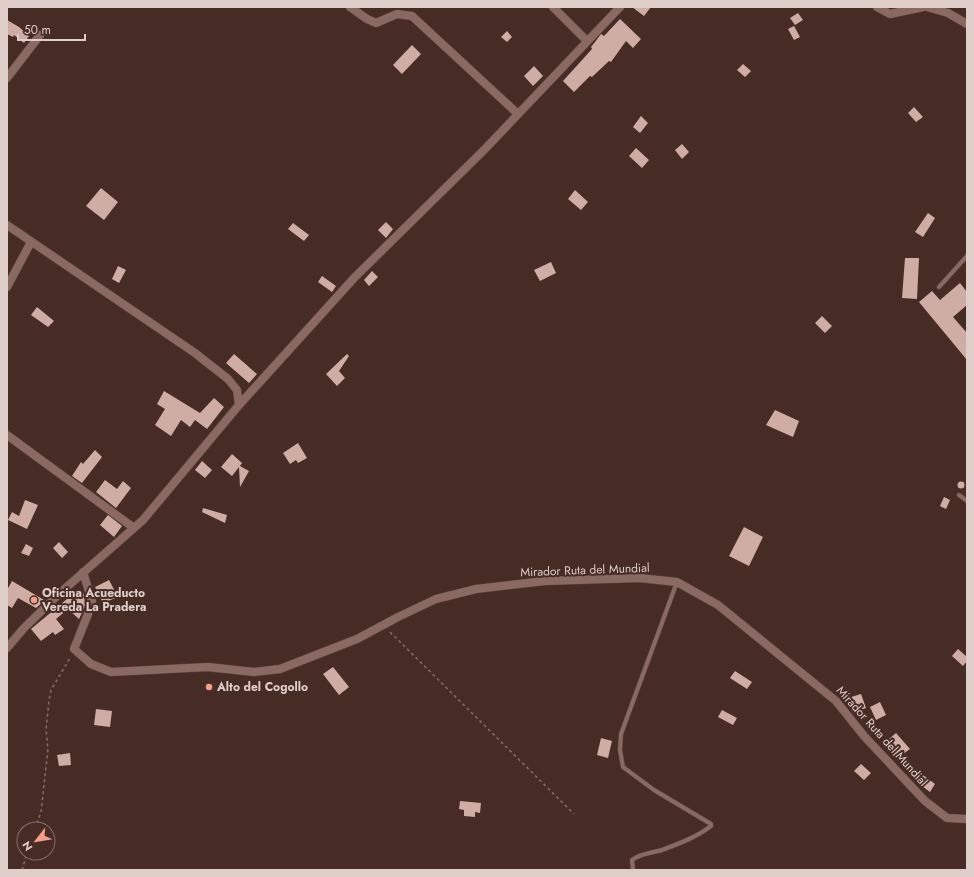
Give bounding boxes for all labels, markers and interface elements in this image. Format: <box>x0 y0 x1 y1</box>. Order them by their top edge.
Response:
scale bar <box>18 16 85 42</box>
text: 50 m <box>24 21 51 39</box>
street label: Mirador Ruta del Mundial <box>520 559 650 581</box>
place label: Oficina Acueducto Vereda La Pradera <box>41 584 147 616</box>
marker: Oficina Acueducto Vereda La Pradera <box>29 595 39 605</box>
place label: Alto del Cogollo <box>216 678 308 696</box>
marker: Alto del Cogollo <box>204 682 214 692</box>
street label: Mirador Ruta del Mundial <box>832 682 932 790</box>
north arrow <box>16 821 56 861</box>
text: N <box>18 838 37 854</box>

